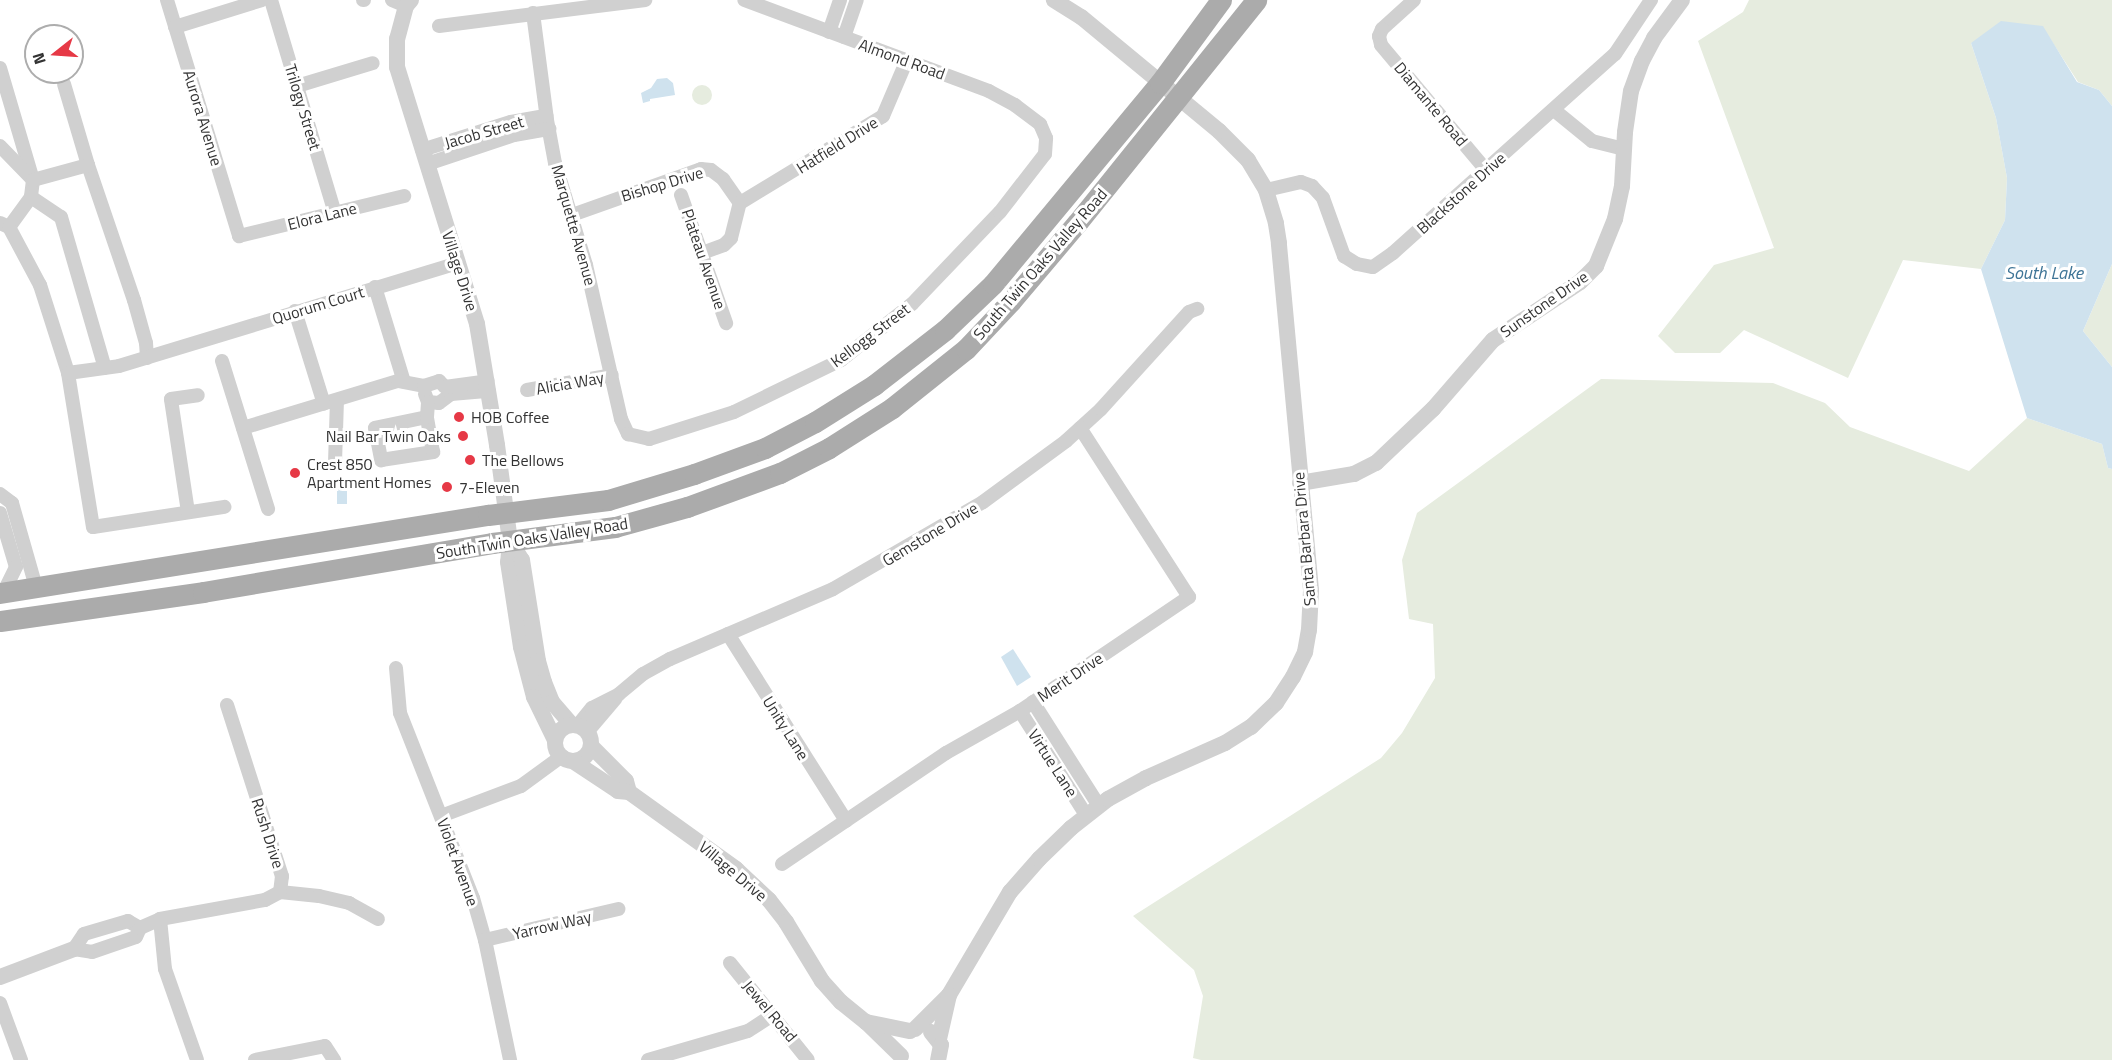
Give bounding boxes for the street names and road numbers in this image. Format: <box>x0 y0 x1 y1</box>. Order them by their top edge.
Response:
street label: Almond Road <box>856 35 948 83</box>
street label: Diamante Road <box>1390 58 1472 150</box>
street label: Trilogy Street <box>281 62 325 152</box>
street label: Aurora Avenue <box>179 68 227 168</box>
street label: Jacob Street <box>442 112 526 152</box>
street label: Hatfield Drive <box>793 112 881 178</box>
street label: Blackstone Drive <box>1413 148 1509 238</box>
street label: Marquette Avenue <box>548 162 600 288</box>
street label: Bishop Drive <box>619 162 705 206</box>
street label: South Twin Oaks Valley Road <box>969 185 1111 343</box>
street label: Elora Lane <box>286 198 358 234</box>
street label: Plateau Avenue <box>678 206 730 312</box>
street label: Village Drive <box>438 229 482 313</box>
street label: Sunstone Drive <box>1497 267 1591 341</box>
street label: Quorum Court <box>270 282 366 328</box>
street label: Kellogg Street <box>827 299 913 371</box>
street label: Alicia Way <box>535 368 605 398</box>
street label: Santa Barbara Drive <box>1289 471 1319 607</box>
street label: Gemstone Drive <box>879 498 981 570</box>
street label: South Twin Oaks Valley Road <box>435 513 629 563</box>
street label: Merit Drive <box>1034 648 1106 706</box>
street label: Unity Lane <box>759 693 813 763</box>
street label: Virtue Lane <box>1024 726 1082 800</box>
street label: Rush Drive <box>248 795 288 871</box>
street label: Violet Avenue <box>433 815 483 909</box>
street label: Village Drive <box>695 837 771 905</box>
street label: Yarrow Way <box>511 907 593 943</box>
street label: Jewel Road <box>739 976 801 1046</box>

